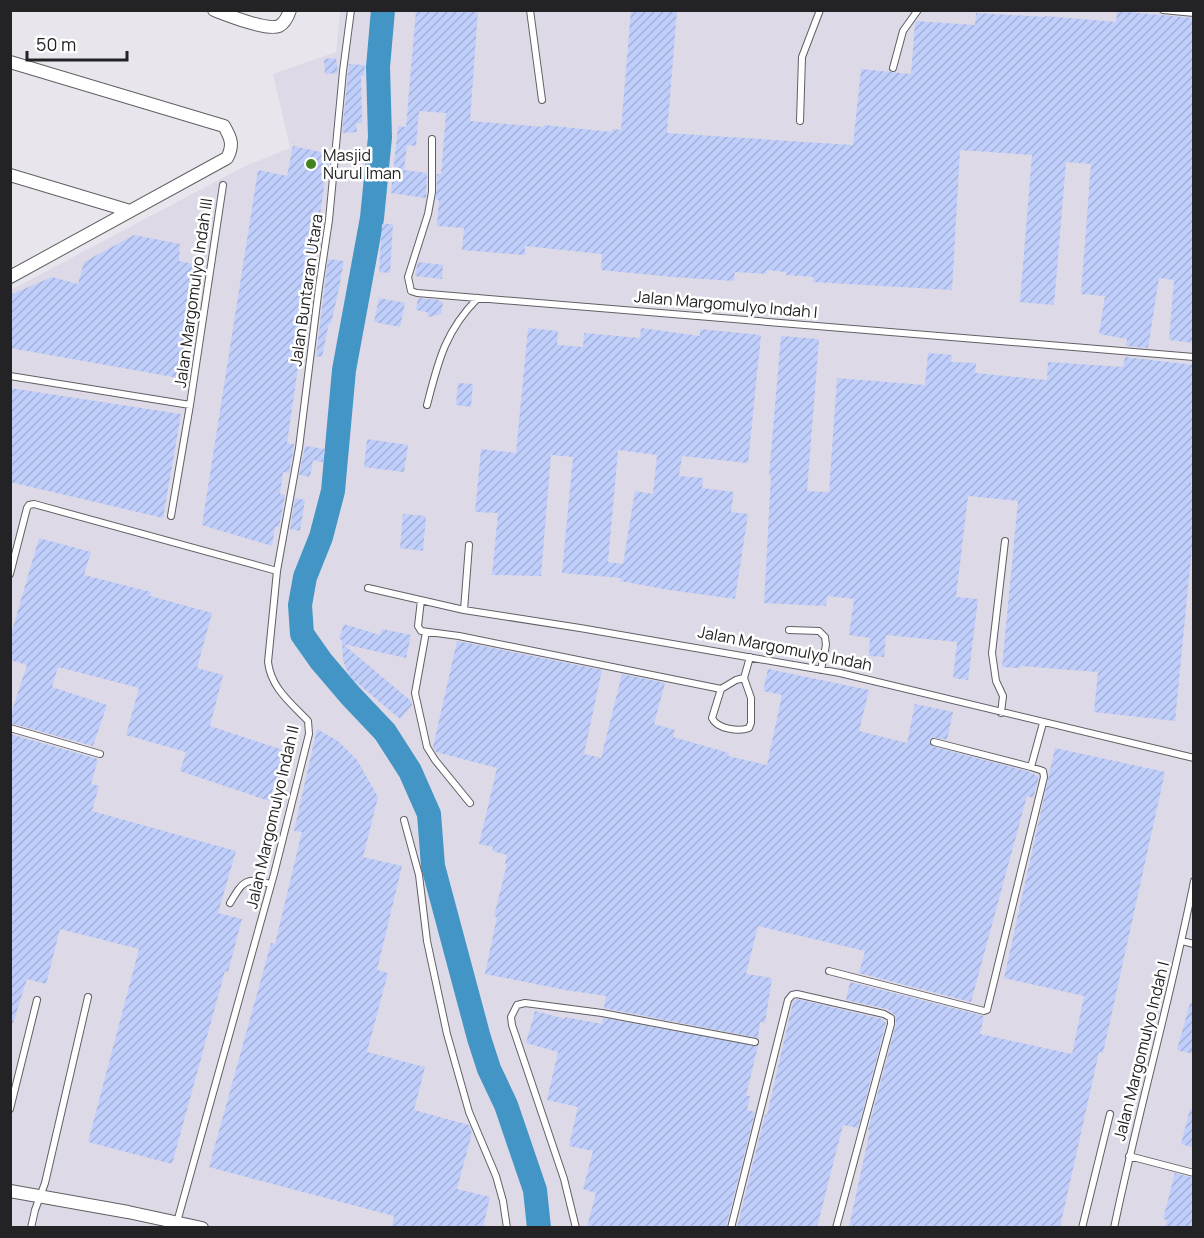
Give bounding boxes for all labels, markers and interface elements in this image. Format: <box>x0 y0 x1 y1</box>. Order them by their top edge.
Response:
scale bar <box>27 24 128 62</box>
text: 50 m <box>36 32 76 56</box>
place label: Masjid Nurul Iman <box>323 144 401 184</box>
marker: Masjid Nurul Iman <box>304 157 318 171</box>
street label: Jalan Margomulyo Indah III <box>169 197 217 389</box>
street label: Jalan Buntaran Utara <box>284 212 328 368</box>
street label: Jalan Margomulyo Indah I <box>633 285 819 323</box>
street label: Jalan Margomulyo Indah <box>696 620 874 676</box>
street label: Jalan Margomulyo Indah II <box>240 723 304 911</box>
street label: Jalan Margomulyo Indah I <box>1108 959 1174 1143</box>

